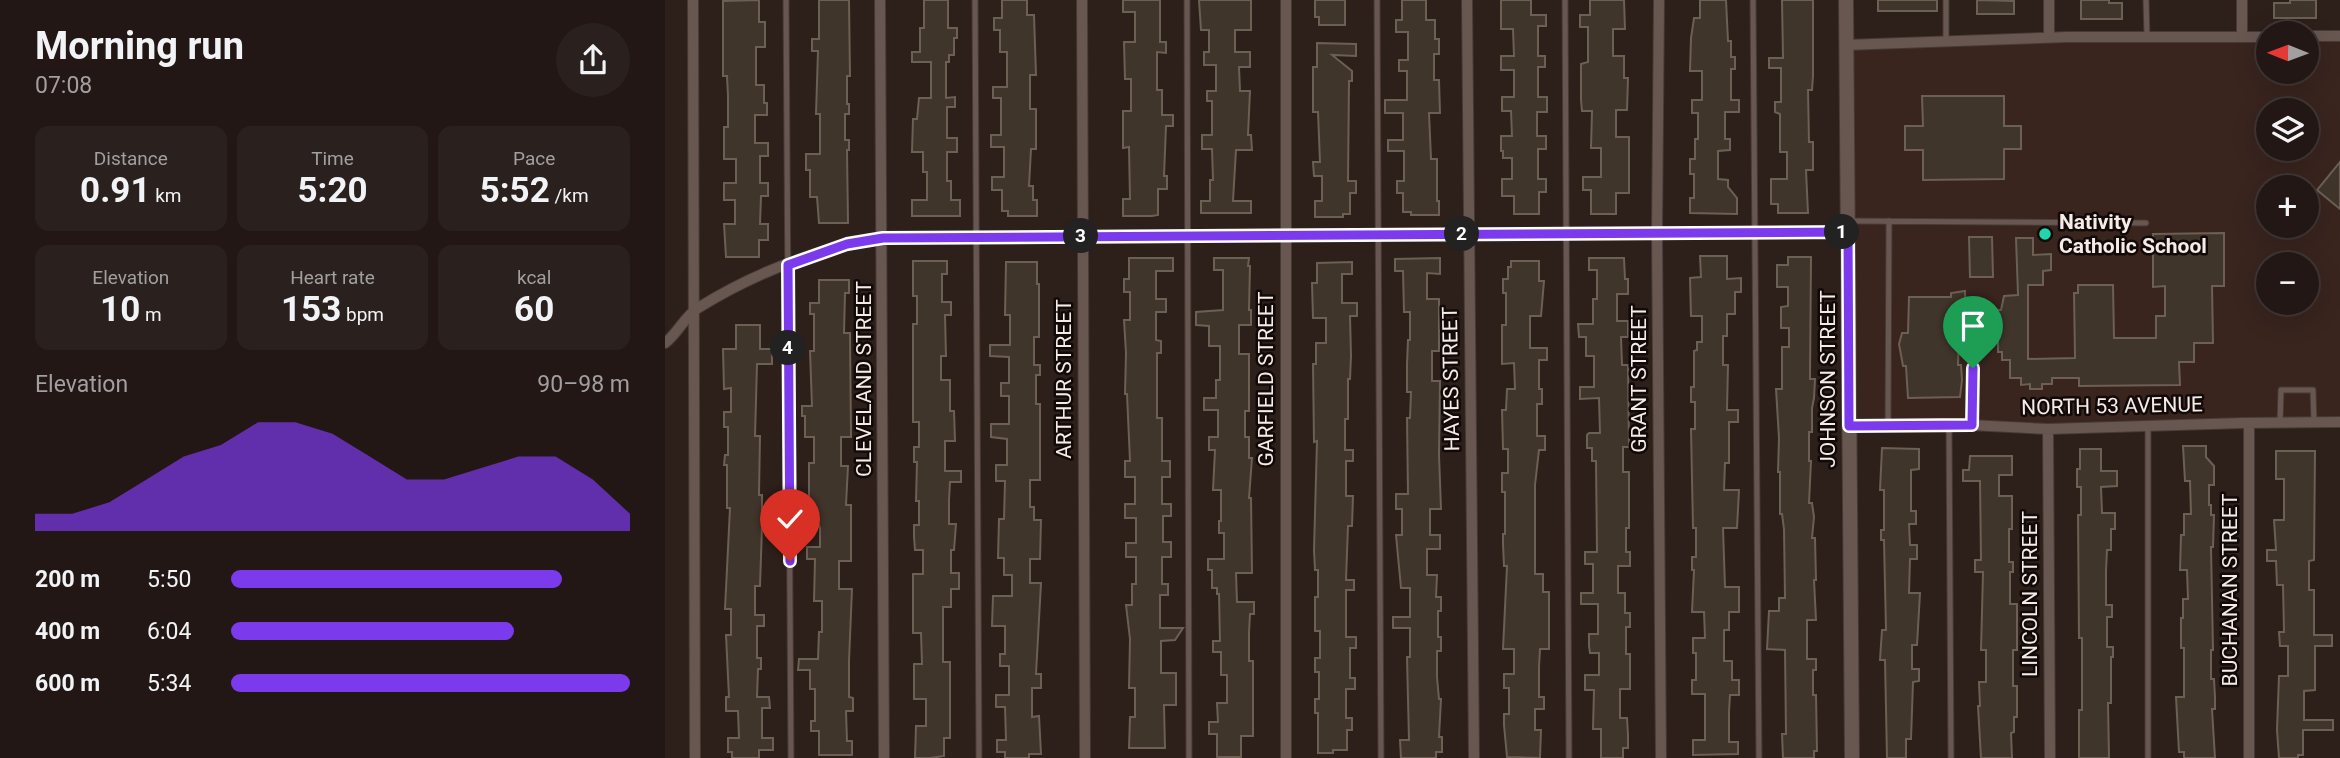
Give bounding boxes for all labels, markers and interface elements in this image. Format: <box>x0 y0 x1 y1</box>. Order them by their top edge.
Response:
north arrow <box>2256 21 2319 84</box>
map controls <box>2256 21 2319 315</box>
button: share <box>556 23 630 97</box>
text: Morning run <box>35 24 244 68</box>
text: 07:08 <box>35 72 92 99</box>
button: layers <box>2256 98 2319 161</box>
text: Distance <box>94 147 168 170</box>
text: Time <box>311 147 354 170</box>
text: Pace <box>513 147 555 170</box>
text: 0.91 <box>80 170 151 211</box>
text: 5:20 <box>297 170 368 211</box>
text: 5:52 <box>480 170 550 211</box>
button: + <box>2256 175 2319 238</box>
text: km <box>151 184 182 207</box>
text: /km <box>550 184 589 207</box>
place label: Nativity Catholic School <box>2059 210 2207 258</box>
pin: 1 <box>1825 215 1859 250</box>
pin: 2 <box>1445 216 1479 252</box>
pin: 3 <box>1063 218 1099 254</box>
text: 1 <box>1836 220 1847 243</box>
text: 2 <box>1456 222 1467 245</box>
text: 3 <box>1075 224 1086 247</box>
marker: Nativity Catholic School <box>2037 226 2053 242</box>
button: − <box>2256 252 2319 315</box>
text: Elevation <box>92 266 169 289</box>
text: Heart rate <box>290 266 375 289</box>
text: kcal <box>517 266 551 289</box>
street label: CLEVELAND STREET <box>852 281 876 477</box>
text: 10 <box>100 289 140 330</box>
text: 153 <box>281 289 341 330</box>
text: 60 <box>514 289 554 330</box>
street label: JOHNSON STREET <box>1816 290 1840 468</box>
street label: GARFIELD STREET <box>1254 291 1278 467</box>
pin <box>1943 296 2003 368</box>
street label: ARTHUR STREET <box>1052 299 1076 459</box>
text: m <box>140 303 162 326</box>
text: bpm <box>341 303 384 326</box>
street label: GRANT STREET <box>1627 305 1651 453</box>
street label: HAYES STREET <box>1438 306 1464 452</box>
icon: arrive <box>1954 307 1992 345</box>
pin: 4 <box>771 330 805 366</box>
text: 4 <box>782 336 793 359</box>
text: Elevation <box>35 371 128 398</box>
text: 90–98 m <box>537 371 630 398</box>
street label: NORTH 53 AVENUE <box>2021 392 2203 420</box>
pin <box>760 489 820 561</box>
street label: BUCHANAN STREET <box>2218 493 2242 686</box>
icon: check <box>771 500 809 538</box>
street label: LINCOLN STREET <box>2018 510 2042 677</box>
text: 200 m <box>35 566 100 593</box>
text: 5:50 <box>147 566 191 593</box>
text: 400 m <box>35 618 100 645</box>
text: 6:04 <box>147 618 191 645</box>
text: 600 m <box>35 670 100 697</box>
text: 5:34 <box>147 670 191 697</box>

